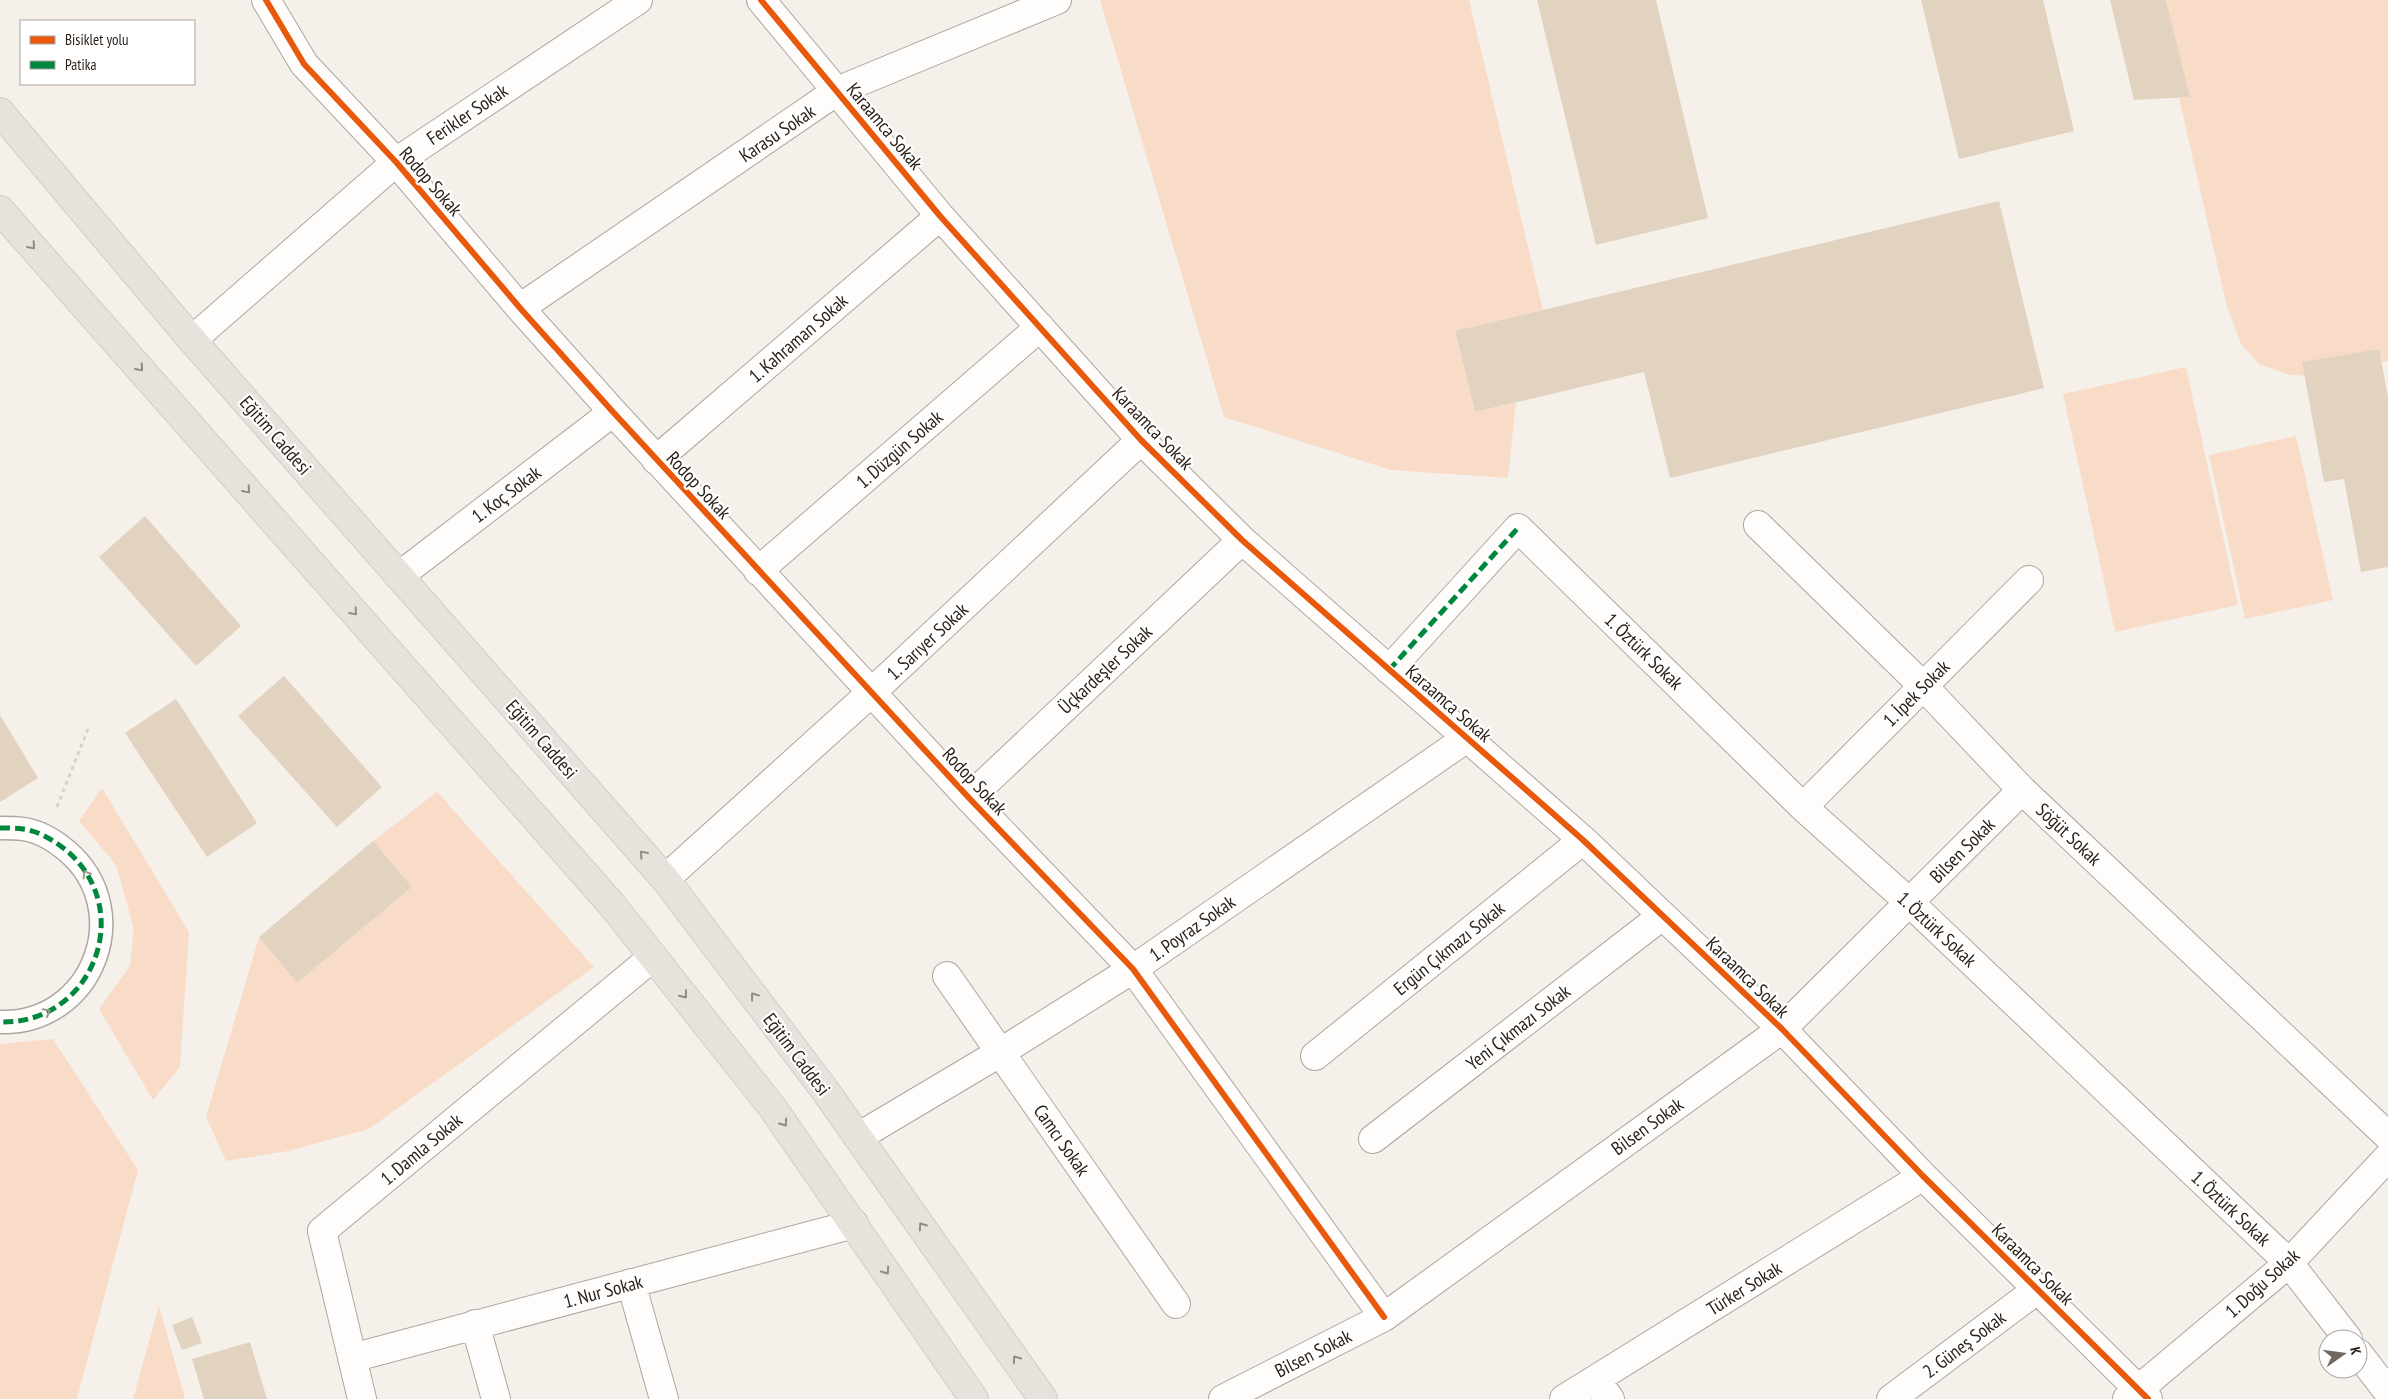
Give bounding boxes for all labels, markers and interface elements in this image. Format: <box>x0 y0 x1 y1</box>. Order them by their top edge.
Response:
legend <box>20 20 195 85</box>
text: Bisiklet yolu <box>65 30 129 49</box>
text: Patika <box>65 55 97 74</box>
street label: Ferikler Sokak <box>422 78 513 150</box>
street label: Karaamca Sokak <box>842 78 929 175</box>
street label: Karasu Sokak <box>734 98 820 167</box>
street label: Rodop Sokak <box>394 141 468 221</box>
one-way arrow <box>26 241 35 250</box>
street label: 1. Kahraman Sokak <box>744 288 853 388</box>
one-way arrow <box>134 363 143 372</box>
street label: Karaamca Sokak <box>1107 381 1199 475</box>
street label: Eğitim Caddesi <box>235 390 317 480</box>
street label: 1. Düzgün Sokak <box>851 404 948 493</box>
street label: Rodop Sokak <box>662 446 737 524</box>
street label: 1. Koç Sokak <box>467 460 546 528</box>
one-way arrow <box>241 485 250 494</box>
street label: 1. Sarıyer Sokak <box>881 597 973 685</box>
one-way arrow <box>349 606 357 615</box>
street label: 1. Öztürk Sokak <box>1600 608 1689 695</box>
street label: Üçkardeşler Sokak <box>1053 619 1157 719</box>
street label: 1. İpek Sokak <box>1878 654 1955 731</box>
street label: Karaamca Sokak <box>1401 659 1498 747</box>
street label: Eğitim Caddesi <box>501 694 583 784</box>
street label: Rodop Sokak <box>938 742 1013 820</box>
street label: Söğüt Sokak <box>2031 798 2107 871</box>
street label: Bilsen Sokak <box>1924 812 2000 888</box>
one-way arrow <box>640 851 649 860</box>
one-way arrow <box>83 871 93 880</box>
street label: 1. Öztürk Sokak <box>1892 886 1982 972</box>
street label: 1. Poyraz Sokak <box>1144 889 1240 966</box>
street label: Ergün Çıkmazı Sokak <box>1389 895 1510 1000</box>
street label: Karaamca Sokak <box>1701 931 1795 1023</box>
street label: Yeni Çıkmazı Sokak <box>1461 979 1575 1075</box>
one-way arrow <box>678 989 686 998</box>
one-way arrow <box>751 993 759 1002</box>
one-way arrow <box>42 1008 51 1018</box>
street label: Eğitim Caddesi <box>758 1008 836 1100</box>
street label: Bilsen Sokak <box>1606 1092 1688 1160</box>
street label: Camcı Sokak <box>1029 1100 1096 1181</box>
street label: 1. Damla Sokak <box>375 1107 467 1190</box>
one-way arrow <box>778 1118 787 1127</box>
street label: 1. Öztürk Sokak <box>2186 1165 2276 1251</box>
street label: Karaamca Sokak <box>1987 1218 2080 1311</box>
one-way arrow <box>919 1222 928 1232</box>
street label: 1. Doğu Sokak <box>2220 1243 2305 1323</box>
street label: Türker Sokak <box>1702 1255 1786 1320</box>
one-way arrow <box>880 1265 889 1275</box>
street label: 1. Nur Sokak <box>561 1269 646 1313</box>
street label: 2. Güneş Sokak <box>1918 1305 2011 1383</box>
street label: Bilsen Sokak <box>1271 1323 1356 1382</box>
north arrow <box>2318 1329 2368 1379</box>
text: K <box>2346 1345 2365 1357</box>
one-way arrow <box>1013 1355 1022 1364</box>

